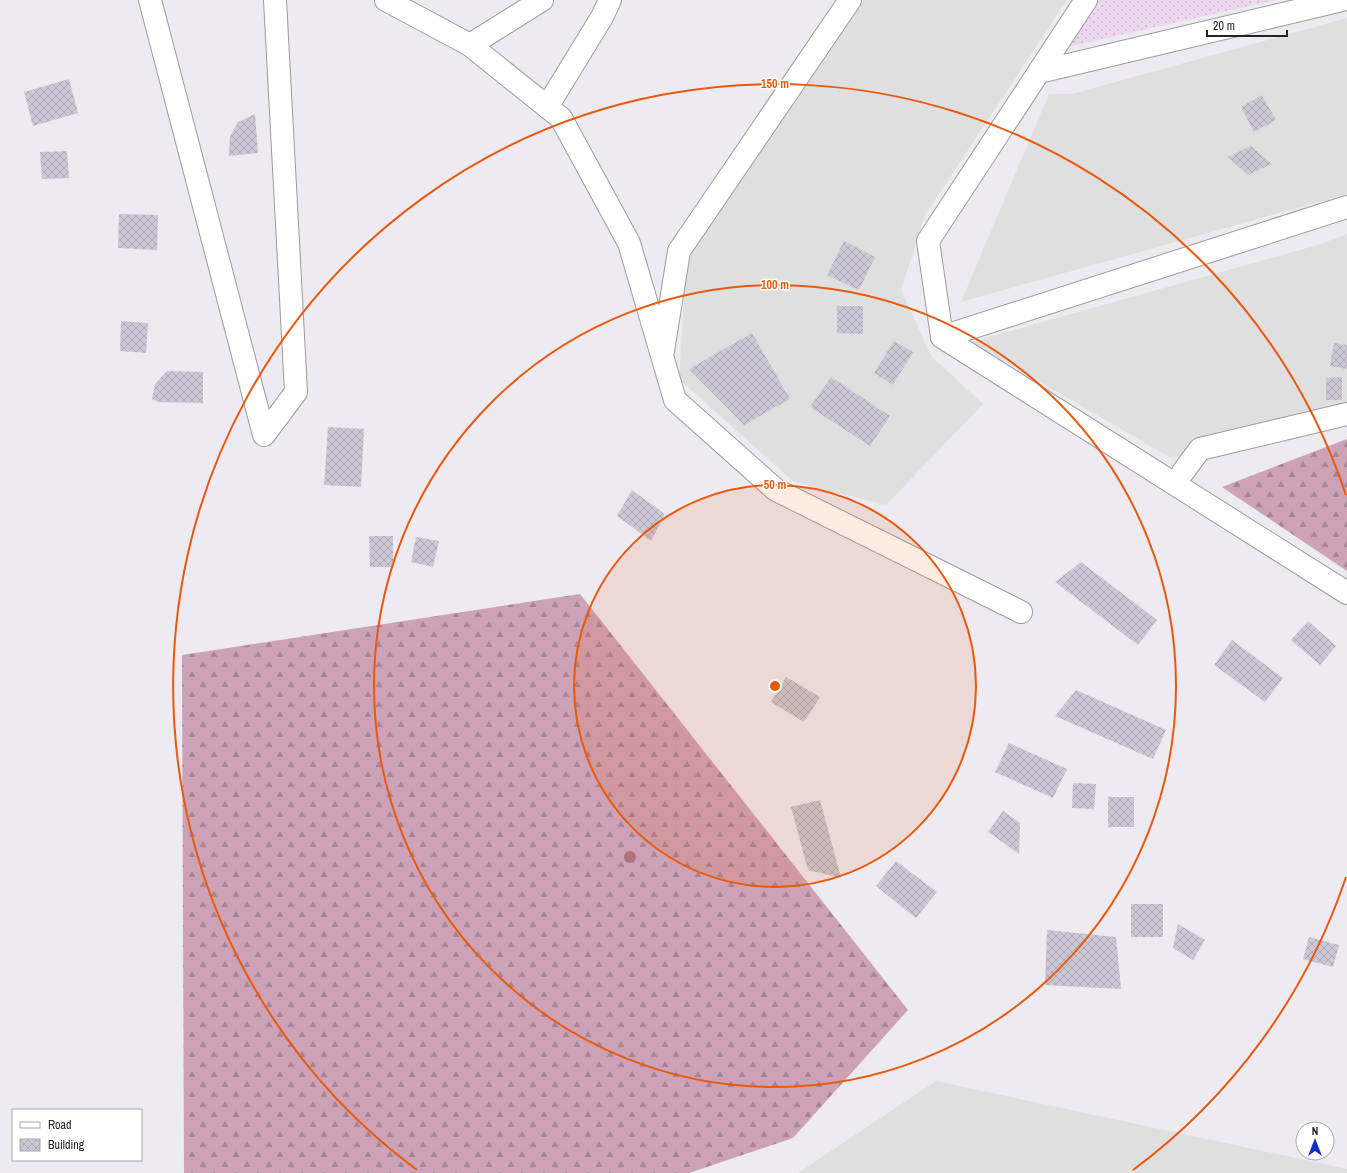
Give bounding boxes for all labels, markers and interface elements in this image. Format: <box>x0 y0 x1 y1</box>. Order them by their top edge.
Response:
scale bar <box>1207 12 1287 38</box>
text: 20 m <box>1213 18 1235 34</box>
text: 150 m <box>761 76 789 92</box>
text: 100 m <box>761 277 789 293</box>
text: 50 m <box>764 477 786 493</box>
centre of rings <box>768 679 782 693</box>
legend <box>12 1109 142 1161</box>
text: Road <box>48 1117 72 1133</box>
north arrow <box>1295 1121 1335 1161</box>
text: N <box>1312 1124 1318 1138</box>
text: Building <box>48 1137 85 1153</box>

